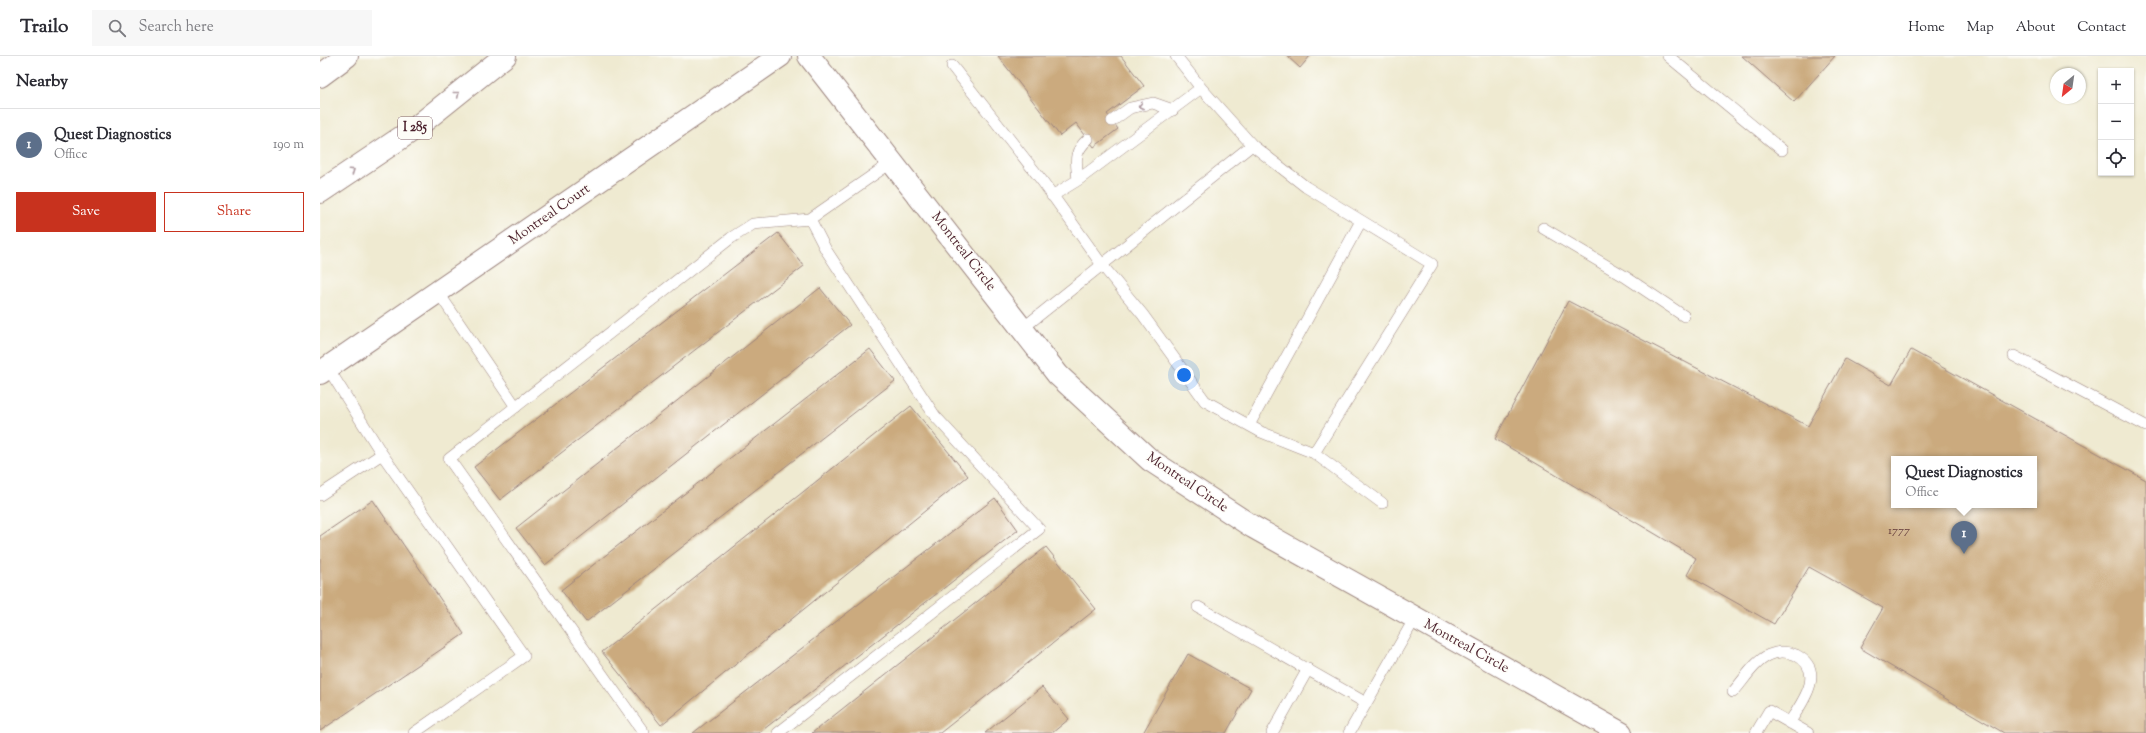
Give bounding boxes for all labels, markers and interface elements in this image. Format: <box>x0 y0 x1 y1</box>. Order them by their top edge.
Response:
search box <box>92 10 372 46</box>
text: Trailo <box>20 14 68 41</box>
icon: search <box>106 17 128 39</box>
text: Search here <box>138 17 214 38</box>
text: Home <box>1908 18 1945 38</box>
text: Map <box>1967 18 1994 38</box>
text: About <box>2016 18 2055 38</box>
text: Contact <box>2077 18 2126 38</box>
north arrow <box>2050 68 2086 104</box>
map controls <box>2098 68 2134 176</box>
button: + <box>2098 68 2134 104</box>
text: Nearby <box>16 70 68 94</box>
one-way arrow <box>453 92 460 99</box>
one-way arrow <box>1138 101 1144 109</box>
button: − <box>2098 104 2134 140</box>
road number: I 285 <box>398 117 432 139</box>
text: Quest Diagnostics <box>54 125 171 146</box>
text: 1 <box>27 136 31 154</box>
text: 190 m <box>273 136 304 154</box>
button: locate <box>2098 140 2134 176</box>
text: Office <box>54 146 87 164</box>
one-way arrow <box>348 169 355 176</box>
street label: Montreal Court <box>505 179 595 250</box>
button: Save <box>16 192 156 232</box>
button: Share <box>164 192 304 232</box>
street label: Montreal Circle <box>926 208 1000 296</box>
your location <box>1174 365 1194 385</box>
street label: Montreal Circle <box>1142 448 1232 518</box>
popup <box>1891 456 2037 508</box>
text: Quest Diagnostics <box>1905 463 2023 484</box>
text: Office <box>1905 484 1939 502</box>
pin: 1 <box>1951 521 1977 554</box>
house number: 1777 <box>1888 522 1910 540</box>
street label: Montreal Circle <box>1420 615 1512 679</box>

